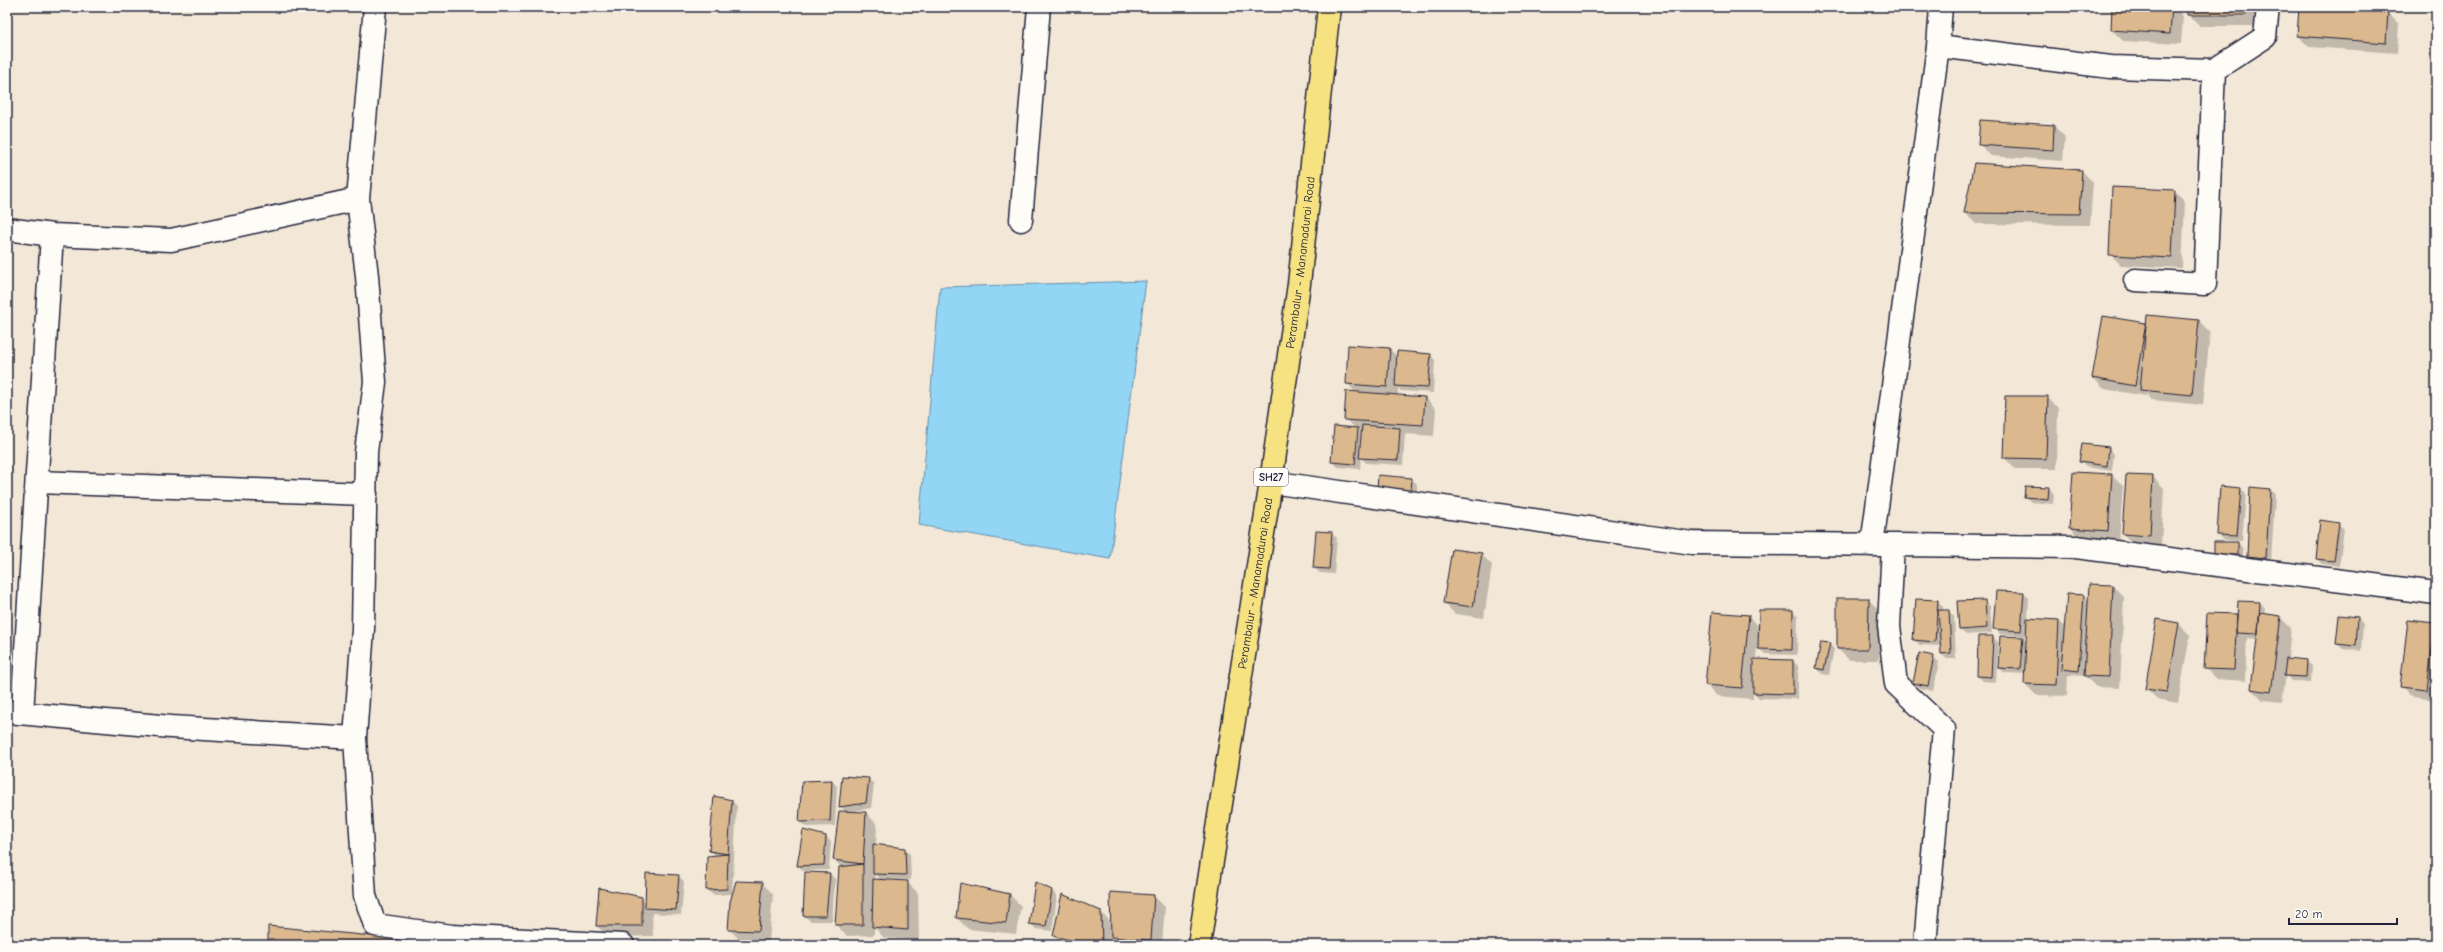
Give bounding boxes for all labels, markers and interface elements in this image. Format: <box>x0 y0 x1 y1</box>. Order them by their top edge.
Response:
street label: Perambalur - Manamadurai Road <box>1283 176 1318 349</box>
road number: SH27 <box>1254 468 1288 486</box>
street label: Perambalur - Manamadurai Road <box>1235 497 1275 670</box>
scale bar <box>2289 900 2397 926</box>
text: 20 m <box>2295 907 2323 921</box>

